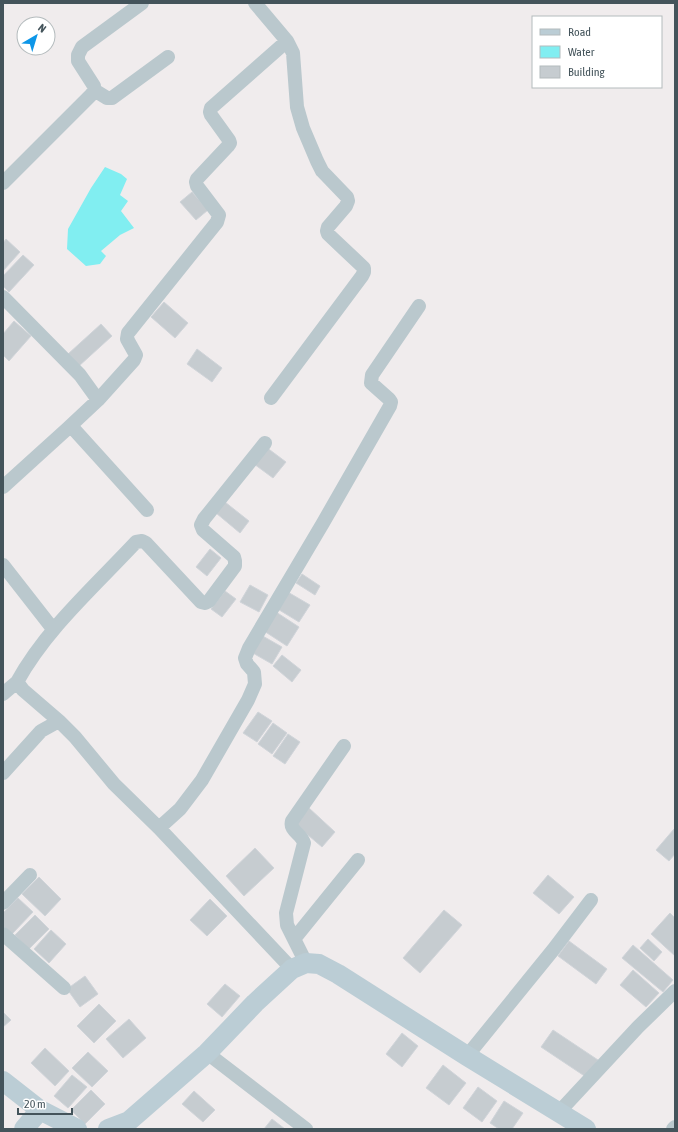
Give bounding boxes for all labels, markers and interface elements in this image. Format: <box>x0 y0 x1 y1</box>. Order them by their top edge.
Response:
north arrow <box>16 16 56 56</box>
legend <box>532 16 662 88</box>
text: N <box>36 21 48 35</box>
text: Road <box>568 25 591 39</box>
text: Water <box>568 45 595 59</box>
text: Building <box>568 65 606 79</box>
scale bar <box>18 1090 72 1116</box>
text: 20 m <box>24 1097 46 1111</box>

